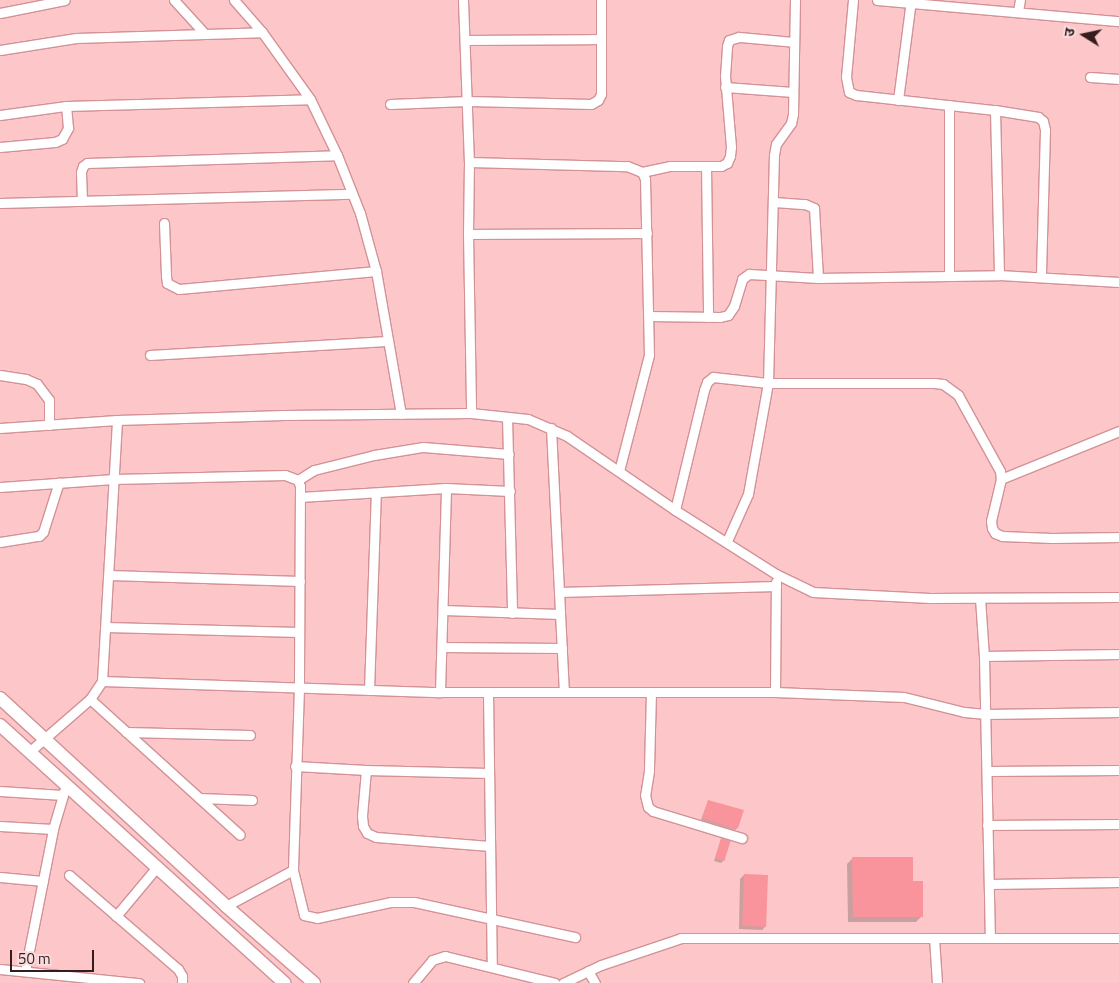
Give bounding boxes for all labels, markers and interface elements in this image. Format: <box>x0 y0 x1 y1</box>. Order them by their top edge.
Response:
north arrow <box>1059 10 1109 60</box>
text: उ <box>1058 26 1080 38</box>
scale bar <box>12 940 96 972</box>
text: 50 m <box>18 947 51 970</box>

